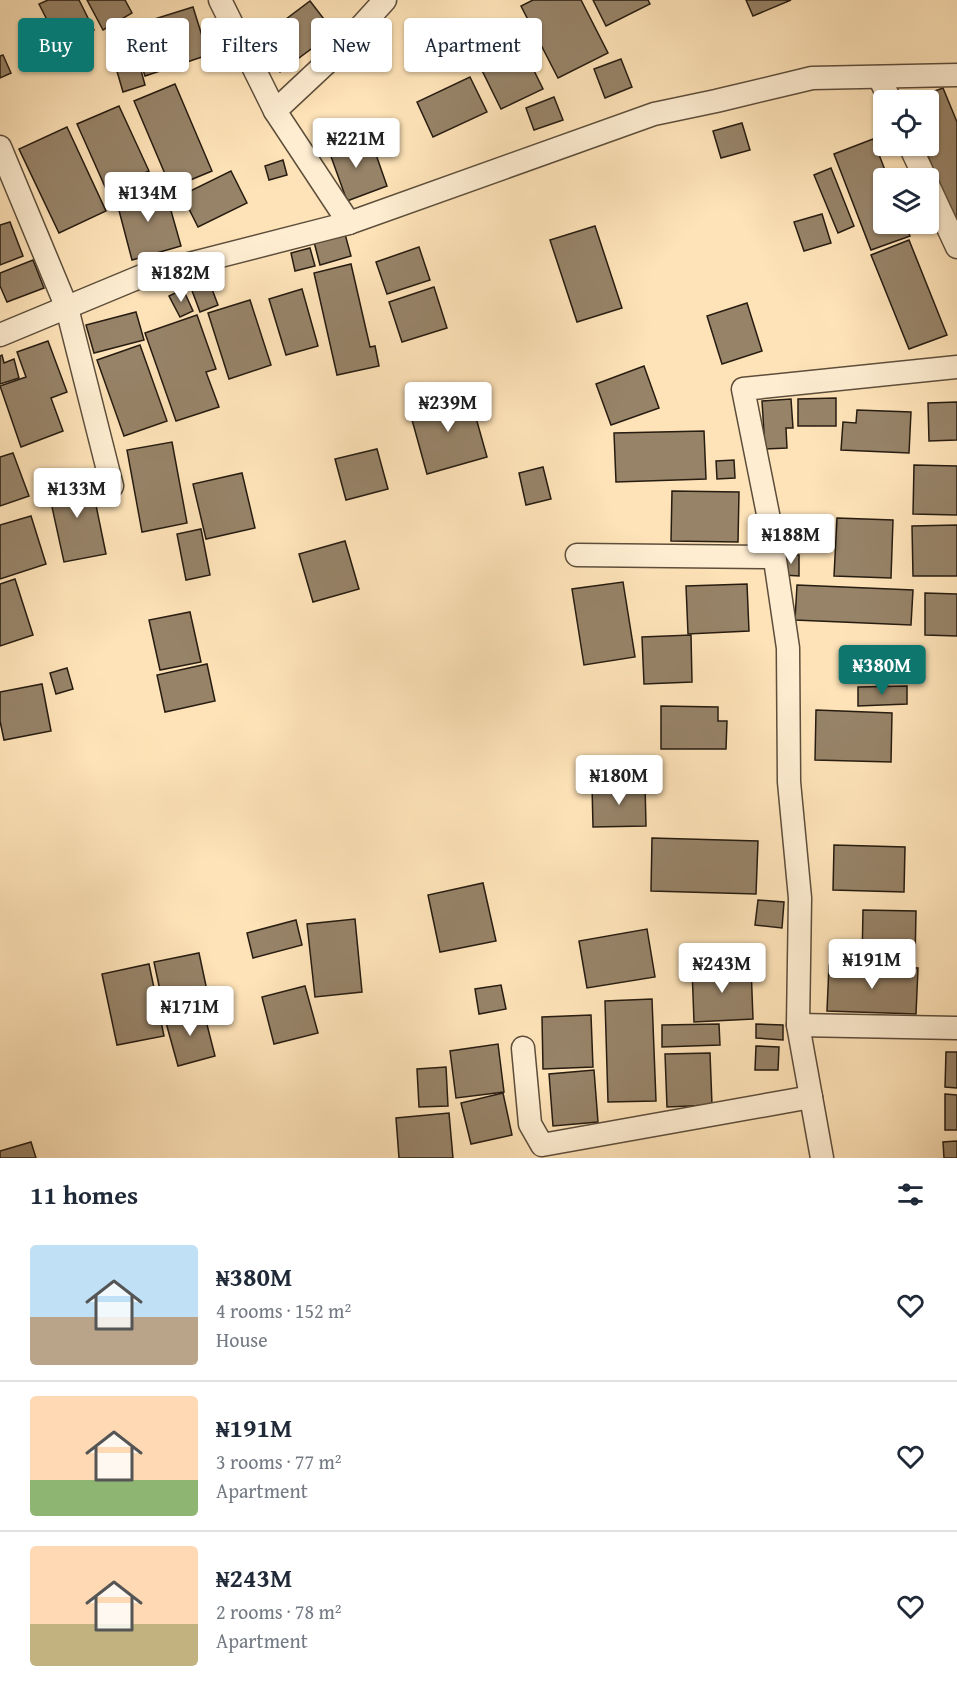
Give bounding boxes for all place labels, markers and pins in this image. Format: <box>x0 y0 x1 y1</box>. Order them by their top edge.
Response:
pin: ₦221M <box>314 118 398 169</box>
pin: ₦134M <box>106 172 190 223</box>
pin: ₦182M <box>139 252 223 303</box>
pin: ₦239M <box>406 382 490 433</box>
pin: ₦133M <box>35 468 119 519</box>
pin: ₦188M <box>749 514 833 565</box>
pin: ₦380M <box>840 645 924 696</box>
pin: ₦180M <box>577 755 661 806</box>
pin: ₦191M <box>830 939 914 990</box>
pin: ₦243M <box>680 943 764 994</box>
pin: ₦171M <box>148 986 232 1037</box>

